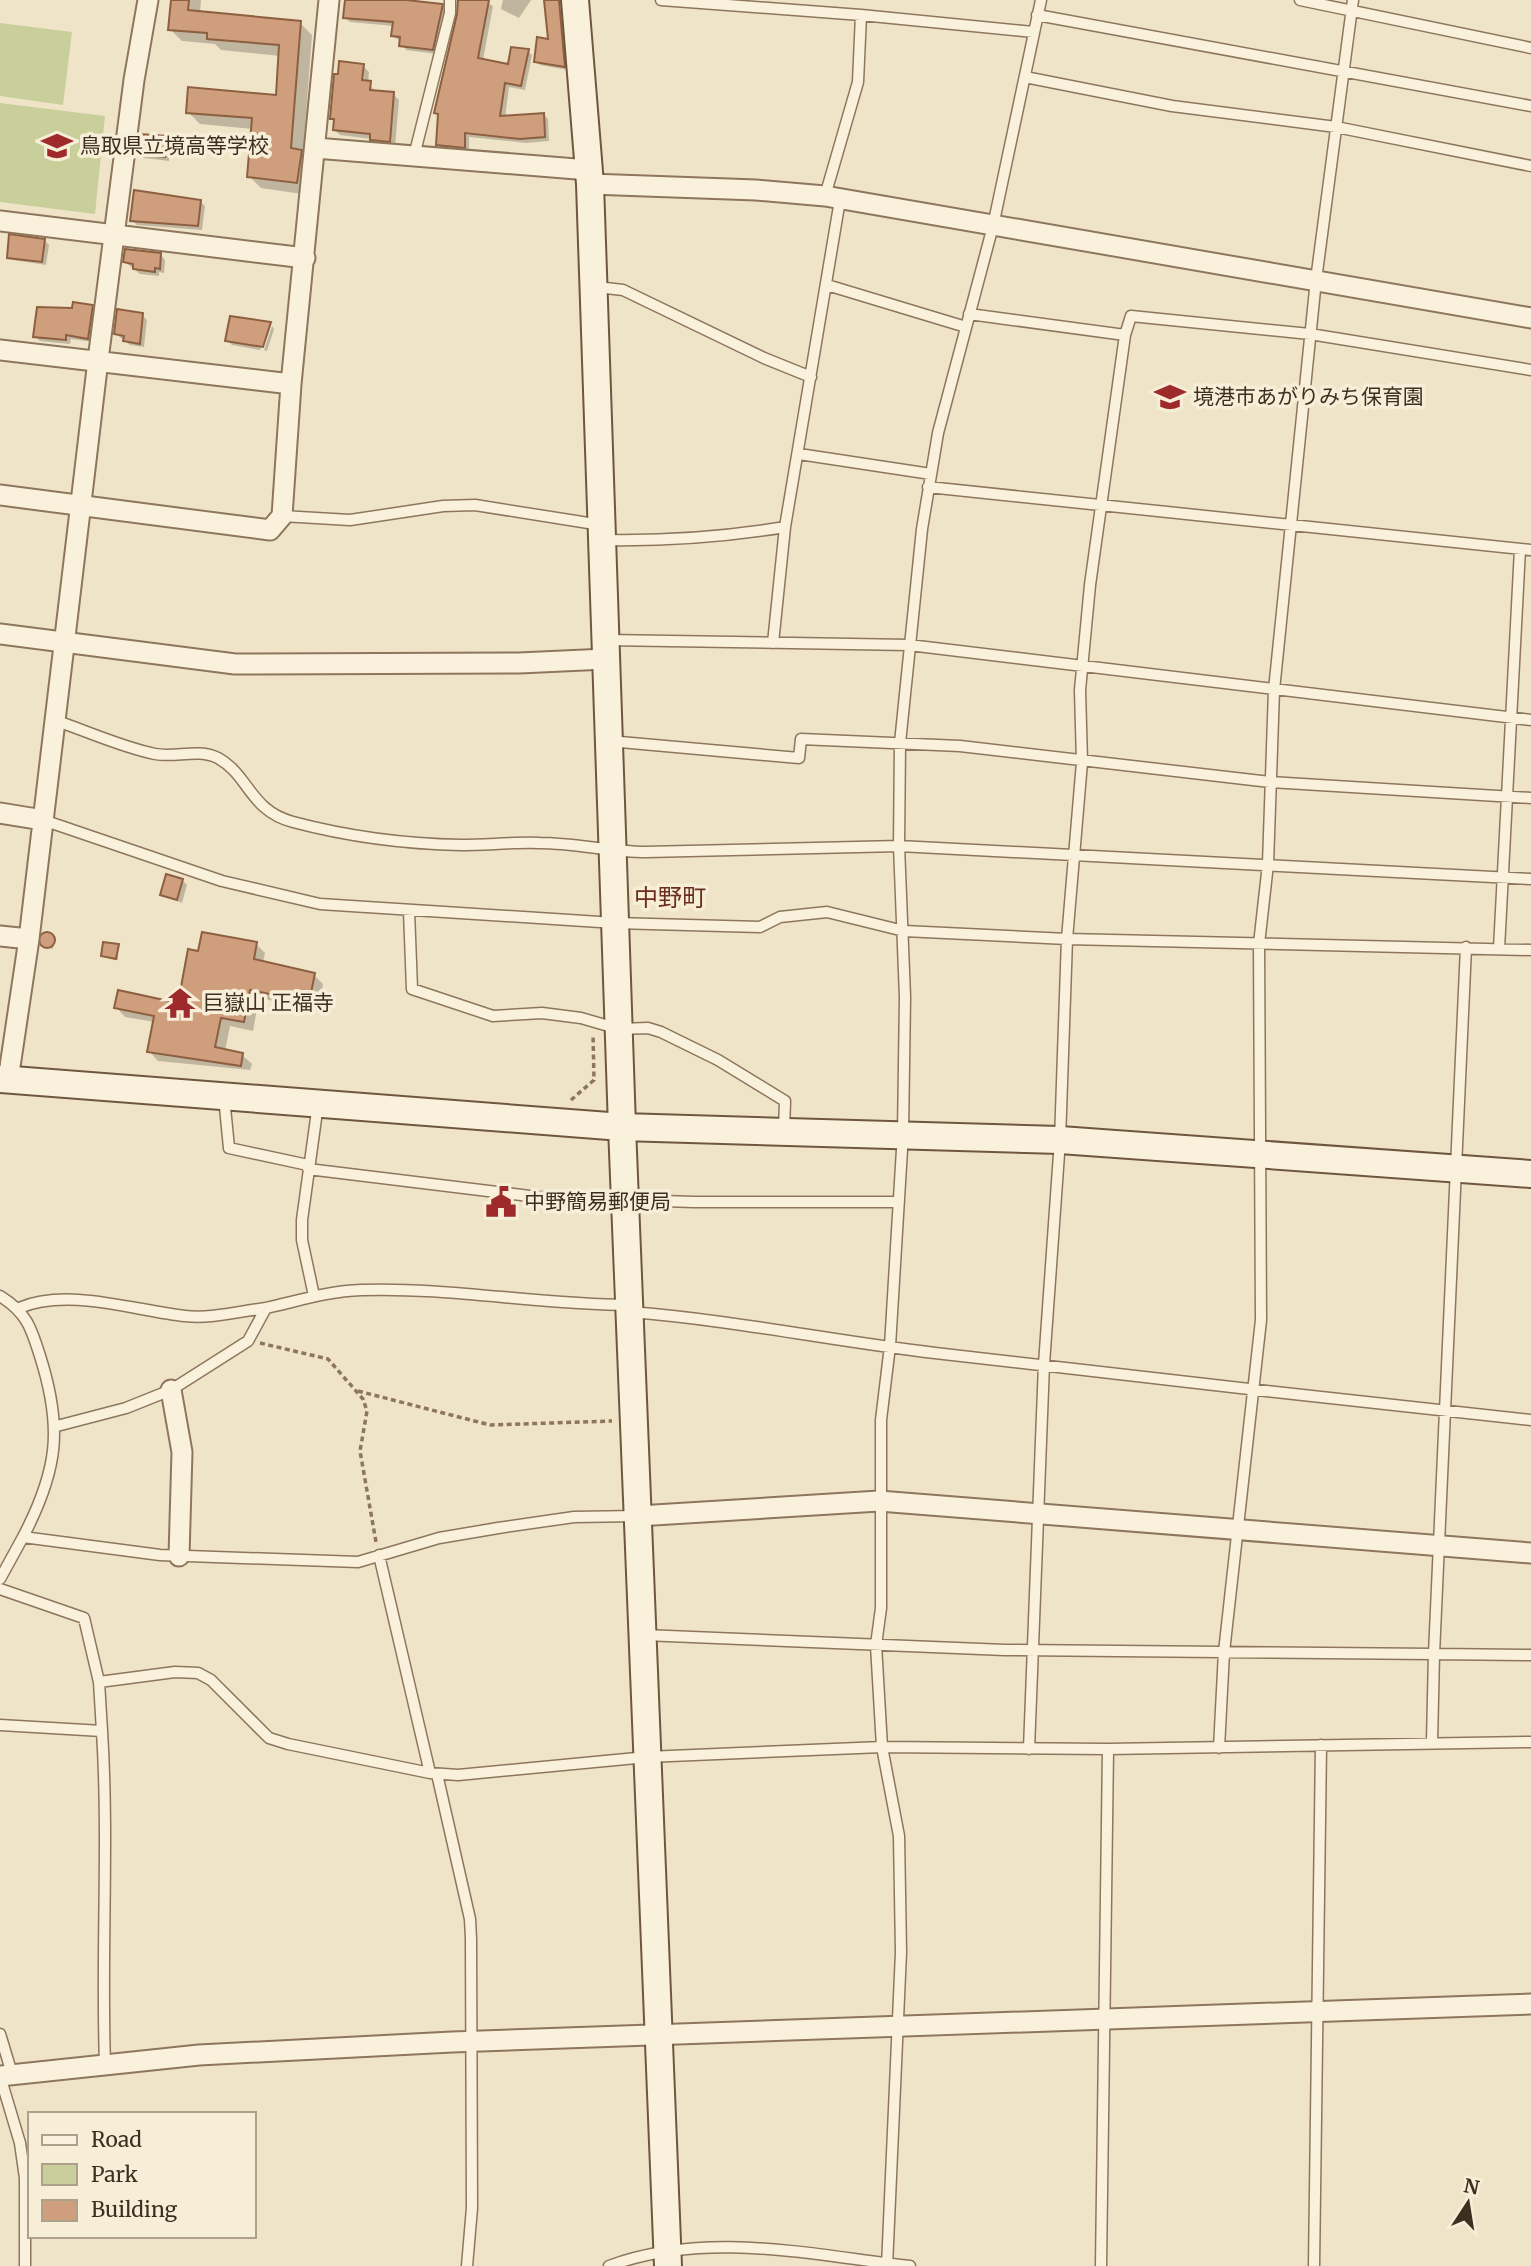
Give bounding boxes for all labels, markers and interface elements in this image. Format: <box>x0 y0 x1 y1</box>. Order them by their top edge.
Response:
school or university icon: 鳥取県立境高等学校 <box>40 129 74 163</box>
place label: 鳥取県立境高等学校 <box>80 132 269 159</box>
school or university icon: 境港市あがりみち保育園 <box>1153 380 1187 414</box>
place label: 境港市あがりみち保育園 <box>1193 383 1424 410</box>
district label: 中野町 <box>634 882 706 913</box>
temple icon: 巨嶽山 正福寺 <box>163 986 197 1020</box>
place label: 巨嶽山 正福寺 <box>203 989 334 1016</box>
public building icon: 中野簡易郵便局 <box>484 1185 518 1219</box>
place label: 中野簡易郵便局 <box>524 1188 671 1215</box>
legend <box>28 2112 256 2238</box>
text: Road <box>91 2126 142 2153</box>
text: Park <box>91 2161 138 2188</box>
north arrow <box>1433 2168 1503 2238</box>
text: N <box>1462 2173 1481 2200</box>
text: Building <box>91 2196 178 2223</box>

